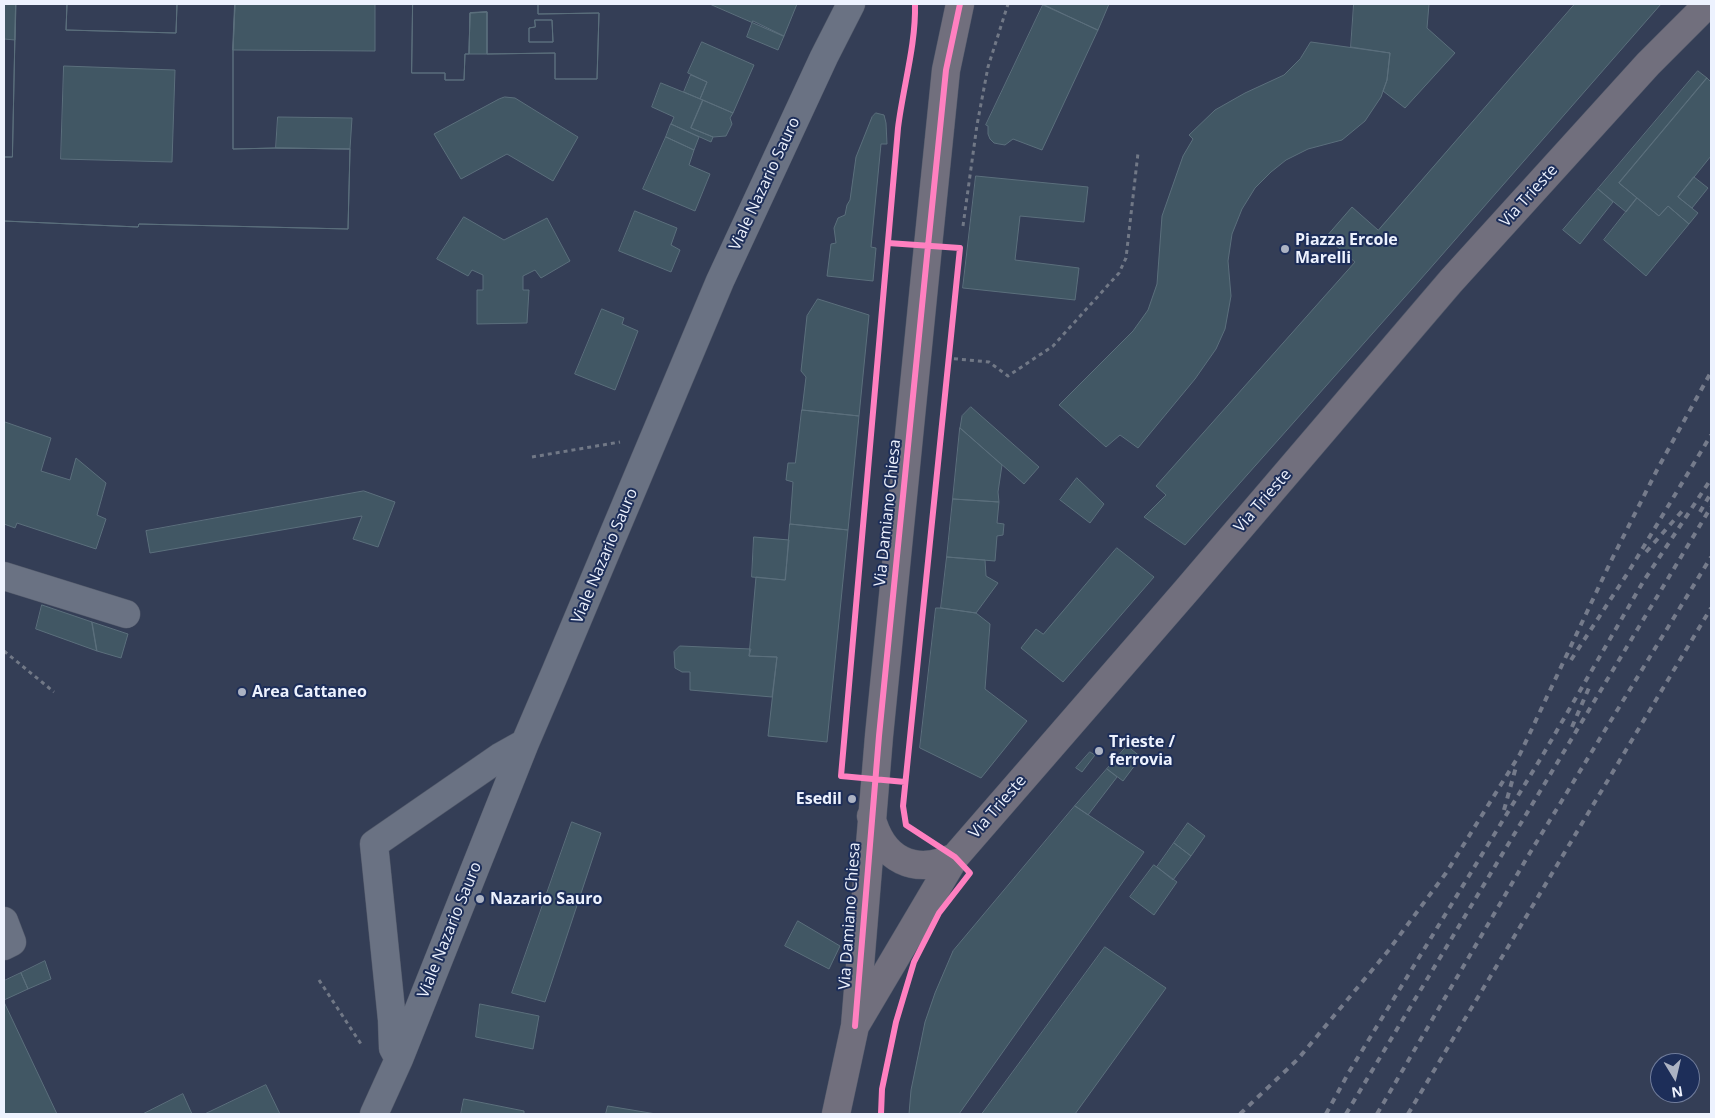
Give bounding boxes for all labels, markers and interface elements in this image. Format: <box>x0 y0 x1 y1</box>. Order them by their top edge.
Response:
street label: Viale Nazario Sauro <box>726 114 804 254</box>
street label: Via Trieste <box>1496 161 1562 231</box>
place label: Piazza Ercole Marelli <box>1295 230 1398 268</box>
marker: Piazza Ercole Marelli <box>1279 243 1291 255</box>
street label: Via Damiano Chiesa <box>871 438 905 588</box>
street label: Via Trieste <box>1230 466 1296 536</box>
street label: Viale Nazario Sauro <box>568 486 642 626</box>
place label: Area Cattaneo <box>252 682 367 702</box>
marker: Area Cattaneo <box>236 686 248 698</box>
place label: Trieste / ferrovia <box>1109 732 1175 770</box>
marker: Trieste / ferrovia <box>1093 745 1105 757</box>
street label: Via Trieste <box>965 772 1031 842</box>
place label: Esedil <box>796 789 842 809</box>
marker: Esedil <box>846 793 858 805</box>
street label: Via Damiano Chiesa <box>835 842 865 990</box>
street label: Viale Nazario Sauro <box>414 859 486 1001</box>
place label: Nazario Sauro <box>490 889 603 909</box>
marker: Nazario Sauro <box>474 893 486 905</box>
north arrow <box>1650 1053 1700 1103</box>
text: N <box>1670 1082 1684 1103</box>

